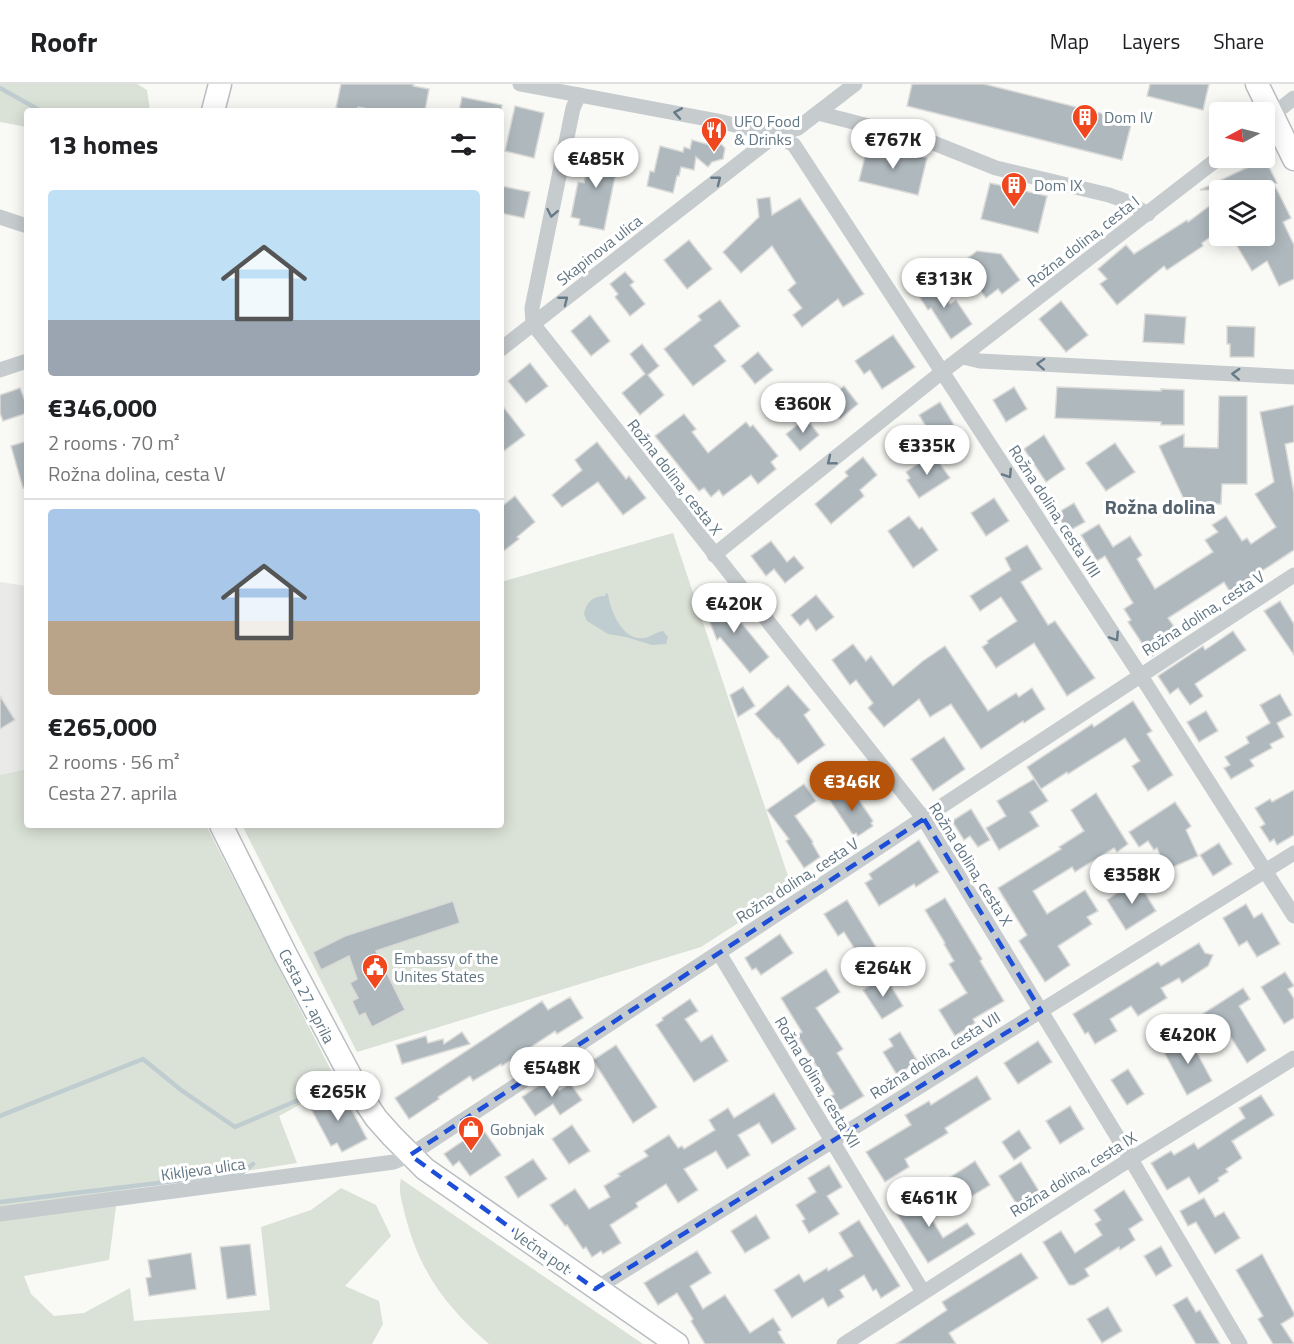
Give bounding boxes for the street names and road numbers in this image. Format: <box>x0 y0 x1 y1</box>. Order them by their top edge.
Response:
street label: Rožna dolina, cesta I <box>1022 189 1144 293</box>
street label: Skapinova ulica <box>551 209 647 291</box>
street label: Rožna dolina, cesta X <box>622 414 728 540</box>
street label: Rožna dolina, cesta VIII <box>1003 440 1107 582</box>
street label: Rožna dolina, cesta V <box>1137 564 1269 662</box>
street label: Rožna dolina, cesta X <box>923 798 1019 931</box>
street label: Rožna dolina, cesta V <box>731 831 863 929</box>
street label: Cesta 27. aprila <box>273 945 341 1047</box>
street label: Rožna dolina, cesta VII <box>865 1005 1005 1105</box>
street label: Rožna dolina, cesta XII <box>769 1012 867 1152</box>
street label: Rožna dolina, cesta IX <box>1005 1125 1141 1223</box>
street label: Kikljeva ulica <box>159 1151 247 1187</box>
street label: Večna pot <box>508 1222 576 1280</box>

